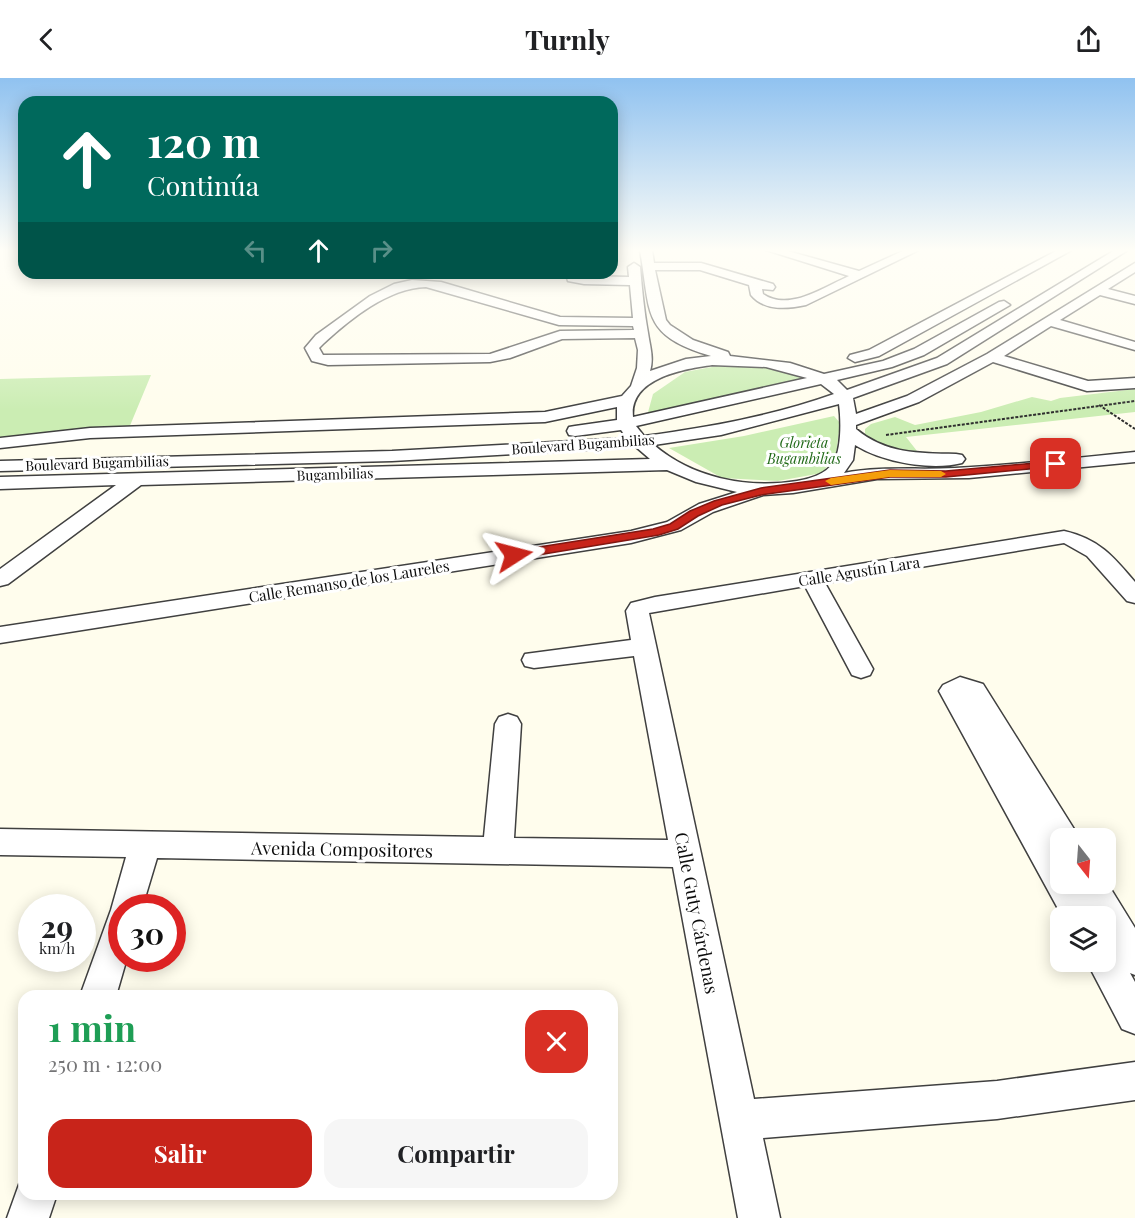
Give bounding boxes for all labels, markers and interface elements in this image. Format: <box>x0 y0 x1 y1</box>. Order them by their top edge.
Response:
text: Turnly <box>525 21 610 57</box>
icon: back <box>30 23 63 56</box>
icon: share <box>1072 23 1105 56</box>
text: 120 m <box>147 113 260 169</box>
icon: ahead <box>48 120 126 198</box>
text: Continúa <box>147 167 259 203</box>
icon: left <box>239 234 272 267</box>
icon: ahead <box>302 234 335 267</box>
icon: right <box>365 234 398 267</box>
street label: Boulevard Bugambilias <box>511 430 655 458</box>
park label: Glorieta Bugambilias <box>766 433 842 468</box>
pin <box>1030 438 1081 489</box>
icon: arrive <box>1039 447 1072 480</box>
street label: Boulevard Bugambilias <box>25 451 169 475</box>
street label: Bugambilias <box>296 463 374 485</box>
position arrow <box>482 523 546 587</box>
street label: Calle Agustín Lara <box>797 551 922 590</box>
street label: Calle Remanso de los Laureles <box>247 555 451 607</box>
north arrow <box>1050 828 1116 894</box>
map controls <box>1050 828 1116 972</box>
street label: Calle Guty Cárdenas <box>670 830 724 996</box>
street label: Avenida Compositores <box>250 835 433 863</box>
speed limit sign: 30 <box>108 894 186 972</box>
text: 29 <box>41 906 73 946</box>
button: layers <box>1050 906 1116 972</box>
text: km/h <box>39 938 75 958</box>
text: 1 min <box>48 1003 136 1051</box>
button: close <box>525 1010 588 1073</box>
text: 250 m · 12:00 <box>48 1050 162 1077</box>
button: Salir <box>48 1119 312 1188</box>
button: Compartir <box>324 1119 588 1188</box>

